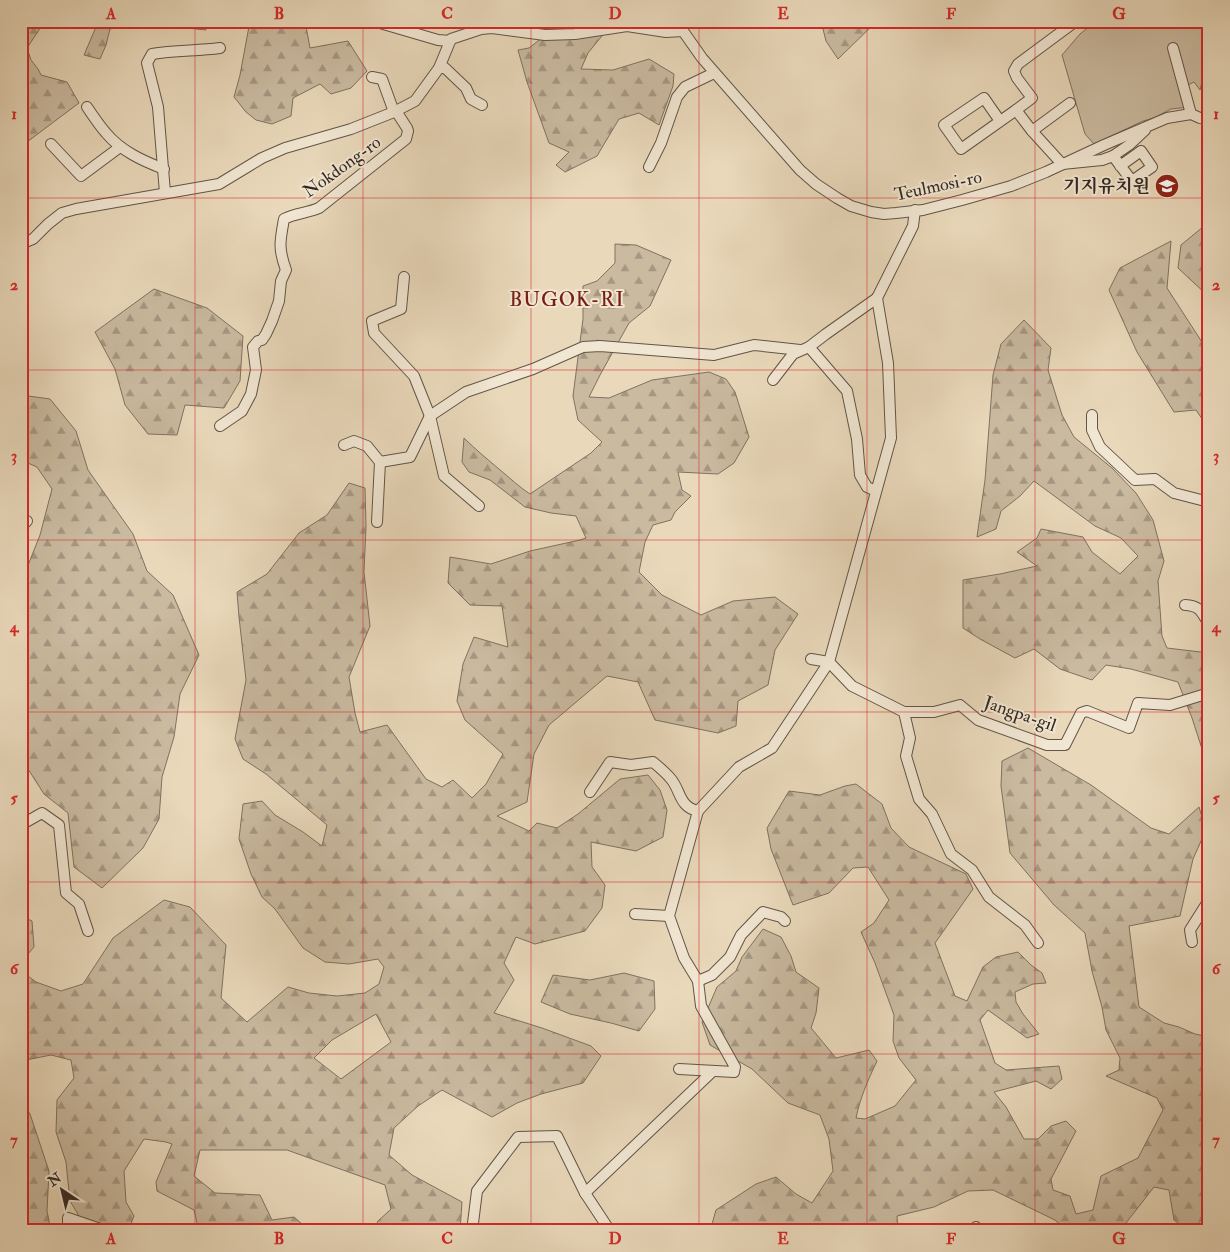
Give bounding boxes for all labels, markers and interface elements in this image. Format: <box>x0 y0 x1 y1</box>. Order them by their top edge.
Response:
text: A <box>105 4 117 24</box>
text: B <box>274 4 284 24</box>
text: C <box>441 4 453 24</box>
text: D <box>608 4 622 24</box>
text: E <box>777 4 789 24</box>
text: F <box>946 4 956 24</box>
text: G <box>1112 4 1126 24</box>
text: 1 <box>11 104 17 124</box>
text: 1 <box>1213 104 1219 124</box>
street label: Nokdong-ro <box>298 131 386 203</box>
street label: Teulmosi-ro <box>892 165 984 206</box>
school or university icon: 기지유치원 <box>1154 173 1180 199</box>
place label: 기지유치원 <box>1063 175 1150 198</box>
text: 2 <box>10 275 18 295</box>
text: 2 <box>1212 275 1220 295</box>
district label: BUGOK-RI <box>509 287 625 312</box>
text: 3 <box>11 446 17 466</box>
text: 3 <box>1213 446 1219 466</box>
text: 4 <box>9 617 20 637</box>
text: 4 <box>1211 617 1222 637</box>
street label: Jangpa-gil <box>980 691 1059 737</box>
text: 5 <box>10 788 18 808</box>
text: 5 <box>1212 788 1220 808</box>
text: 6 <box>10 959 20 979</box>
text: 6 <box>1212 959 1222 979</box>
text: 7 <box>10 1130 18 1150</box>
text: 7 <box>1212 1130 1220 1150</box>
north arrow <box>38 1164 88 1214</box>
text: N <box>44 1169 65 1191</box>
text: A <box>105 1229 117 1249</box>
text: B <box>274 1229 284 1249</box>
text: C <box>441 1229 453 1249</box>
text: D <box>608 1229 622 1249</box>
text: E <box>777 1229 789 1249</box>
text: F <box>946 1229 956 1249</box>
text: G <box>1112 1229 1126 1249</box>

